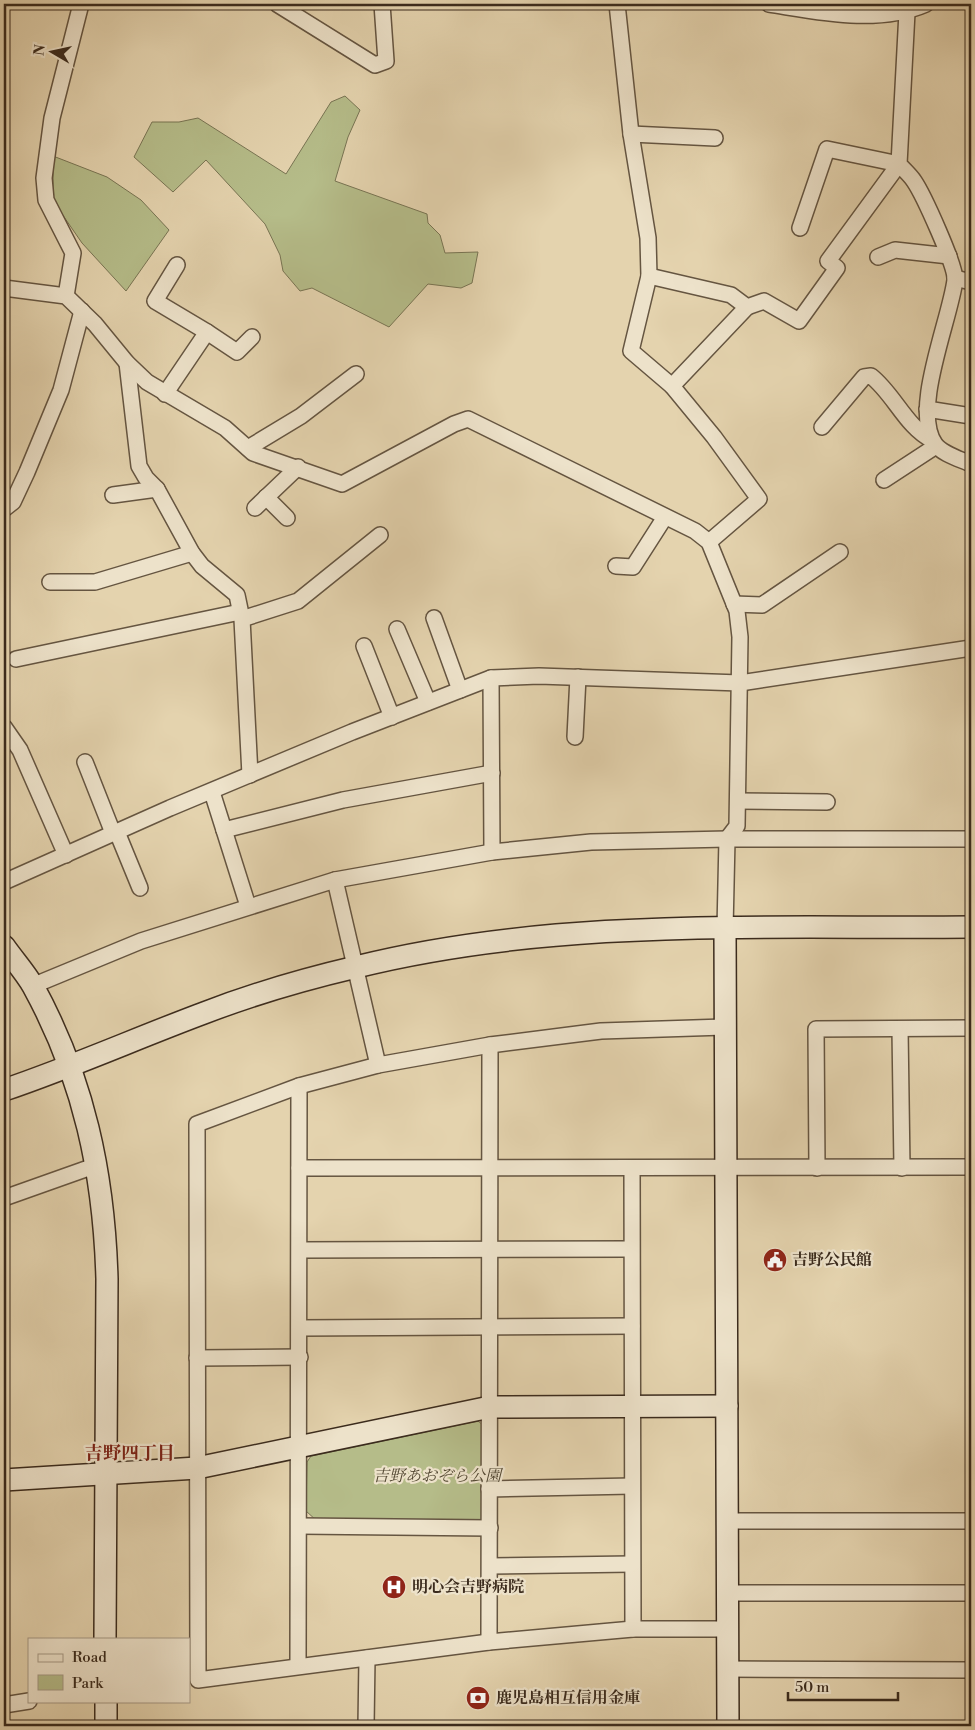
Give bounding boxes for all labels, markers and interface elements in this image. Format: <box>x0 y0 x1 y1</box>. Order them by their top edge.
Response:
north arrow <box>28 28 78 78</box>
text: N <box>30 43 50 57</box>
public building icon: 吉野公民館 <box>762 1247 788 1273</box>
place label: 吉野公民館 <box>792 1250 872 1270</box>
district label: 吉野四丁目 <box>85 1442 175 1465</box>
park label: 吉野あおぞら公園 <box>373 1466 504 1486</box>
hospital icon: 明心会吉野病院 <box>381 1574 407 1600</box>
place label: 明心会吉野病院 <box>412 1577 524 1597</box>
legend <box>28 1638 190 1702</box>
text: Road <box>72 1648 107 1667</box>
scale bar <box>788 1670 898 1702</box>
text: Park <box>72 1674 104 1693</box>
text: 50 m <box>795 1678 829 1697</box>
bank icon: 鹿児島相互信用金庫 <box>465 1685 491 1711</box>
place label: 鹿児島相互信用金庫 <box>496 1688 640 1708</box>

